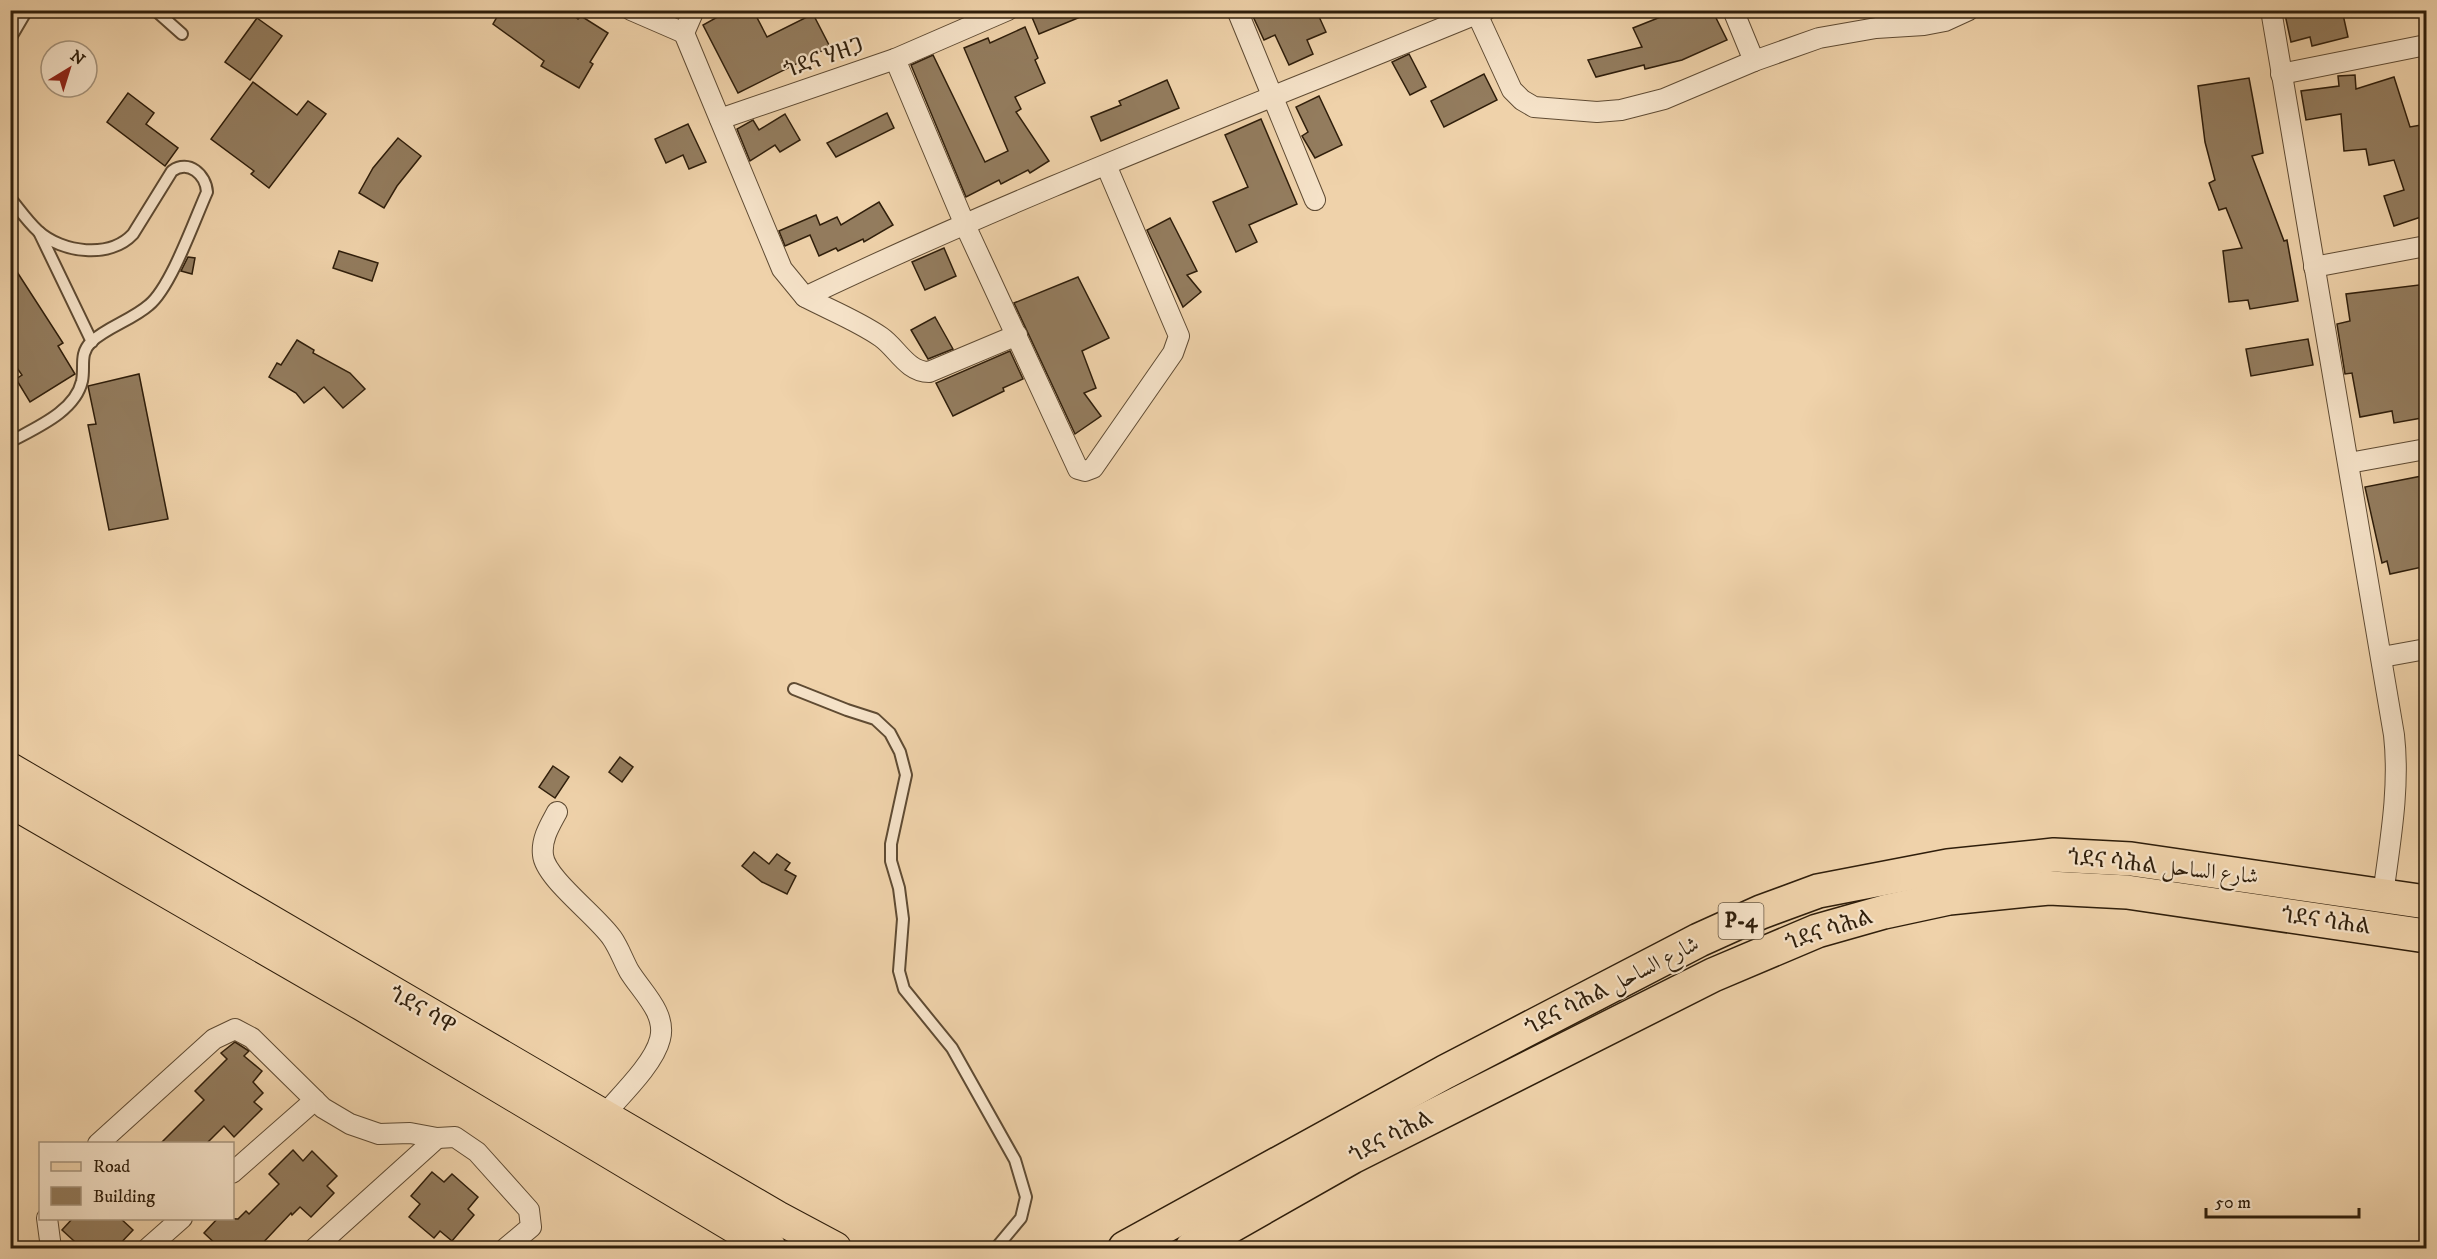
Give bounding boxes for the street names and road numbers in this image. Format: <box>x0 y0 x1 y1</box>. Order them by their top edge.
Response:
street label: ጎደና ሃዘጋ <box>780 32 868 84</box>
street label: ጎደና ሳሕል شارع الساحل <box>2066 844 2260 894</box>
street label: ጎደና ሳሕል <box>2279 901 2373 941</box>
road number: P-4 <box>1718 903 1764 939</box>
street label: ጎደና ሳሕል <box>1782 903 1876 957</box>
street label: ጎደና ሳሕል شارع الساحل <box>1521 930 1705 1045</box>
street label: ጎደና ሳዋ <box>384 980 460 1040</box>
street label: ጎደና ሳሕል <box>1345 1104 1437 1170</box>

